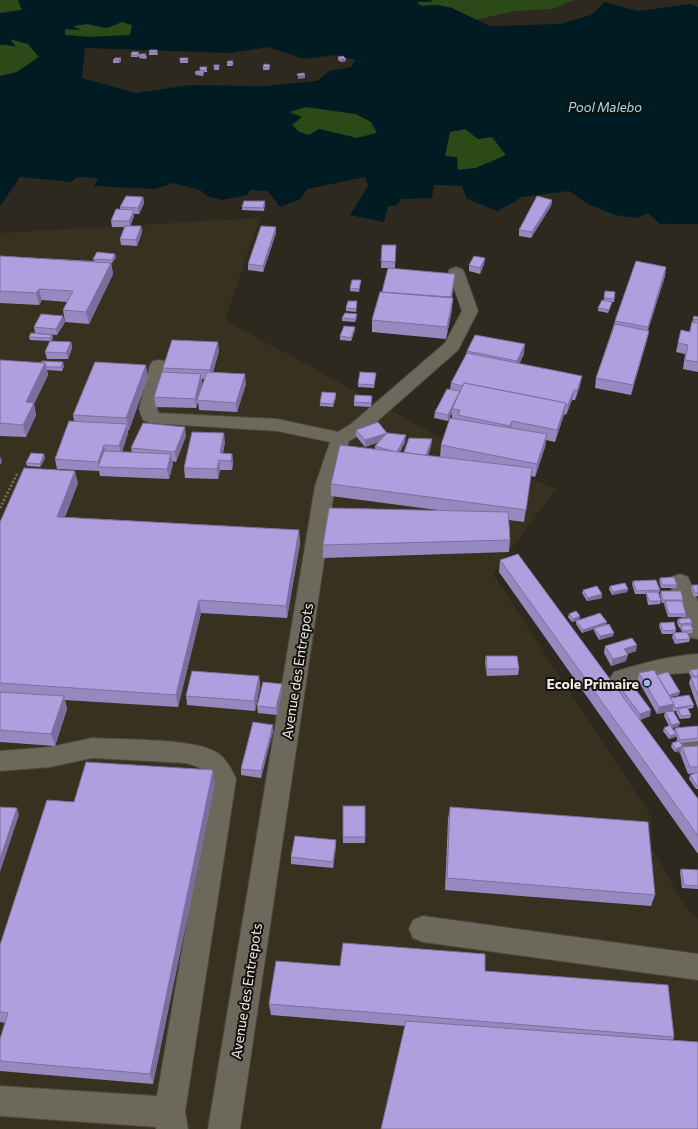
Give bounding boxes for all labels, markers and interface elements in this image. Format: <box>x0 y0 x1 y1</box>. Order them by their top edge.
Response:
water label: Pool Malebo <box>568 99 642 115</box>
street label: Avenue des Entrepots <box>278 602 316 740</box>
place label: Ecole Primaire <box>546 675 639 692</box>
marker: Ecole Primaire <box>642 678 652 688</box>
street label: Avenue des Entrepots <box>227 922 265 1060</box>

